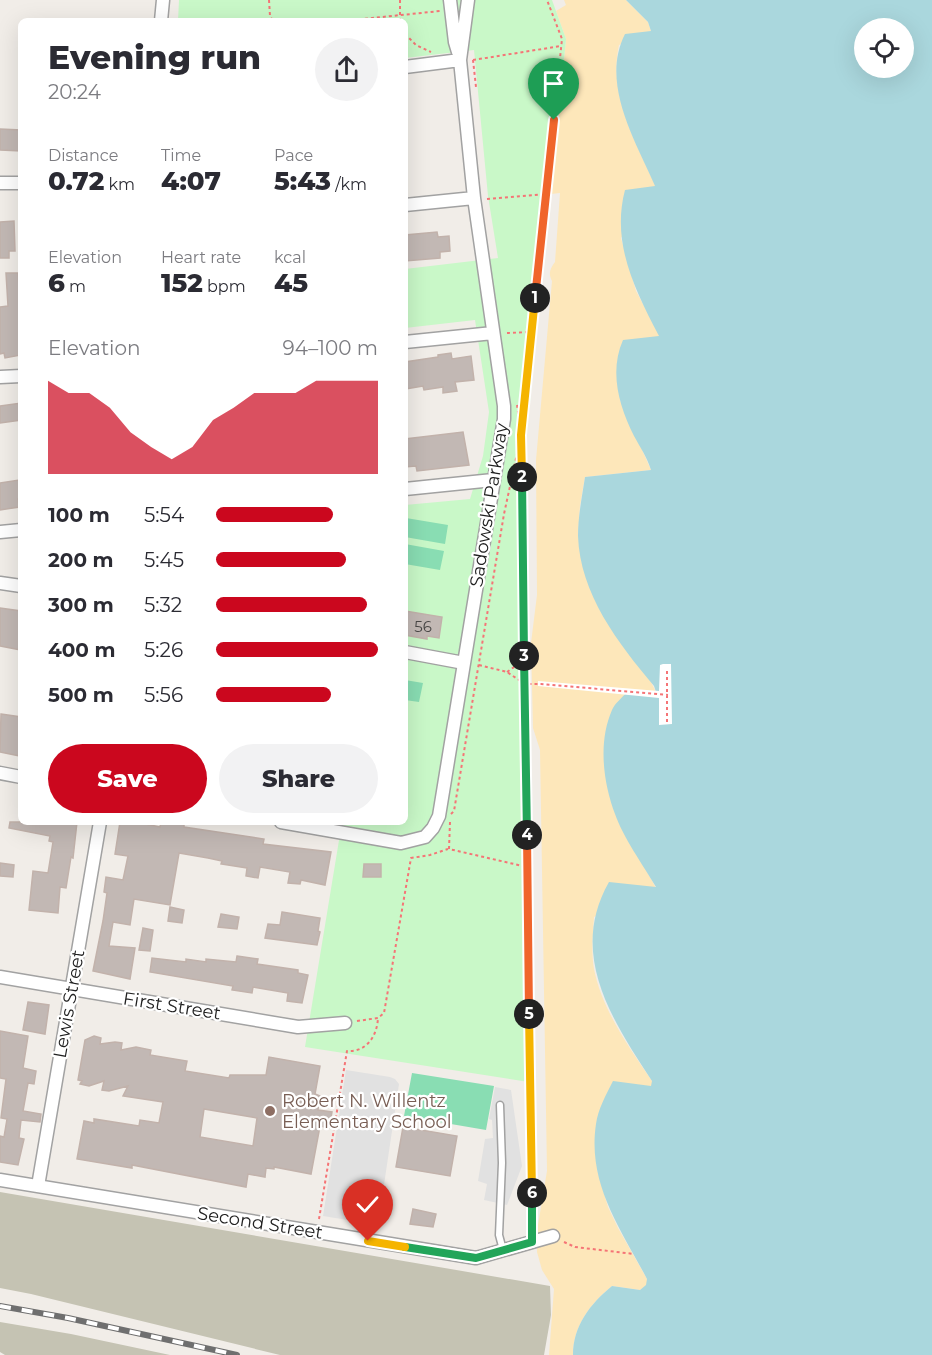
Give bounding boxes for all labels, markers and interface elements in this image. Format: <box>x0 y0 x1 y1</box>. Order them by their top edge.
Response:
map controls <box>854 18 914 78</box>
button: locate <box>854 18 914 78</box>
text: Evening run <box>48 37 261 77</box>
button: share <box>315 38 378 101</box>
pin <box>528 58 579 120</box>
icon: arrive <box>537 67 570 100</box>
text: 20:24 <box>48 80 101 104</box>
text: Distance <box>48 146 118 165</box>
text: Time <box>161 146 201 165</box>
text: Pace <box>274 146 313 165</box>
text: 0.72 <box>48 165 104 197</box>
text: 4:07 <box>161 165 221 197</box>
text: 5:43 <box>274 165 331 197</box>
text: km <box>104 175 135 194</box>
text: /km <box>331 175 367 194</box>
text: Elevation <box>48 248 122 267</box>
text: Heart rate <box>161 248 241 267</box>
text: kcal <box>274 248 306 267</box>
text: 6 <box>48 267 65 299</box>
text: 152 <box>161 267 203 299</box>
text: 45 <box>274 267 308 299</box>
text: m <box>65 277 86 296</box>
text: bpm <box>203 277 246 296</box>
pin: 1 <box>520 283 550 313</box>
text: 1 <box>532 288 538 307</box>
text: Elevation <box>48 336 140 360</box>
text: 94–100 m <box>283 336 378 360</box>
street label: Sadowski Parkway <box>465 421 513 589</box>
pin: 2 <box>507 462 537 492</box>
text: 2 <box>517 467 527 486</box>
text: 100 m <box>48 503 110 527</box>
text: 5:54 <box>144 503 184 527</box>
text: 200 m <box>48 548 114 572</box>
text: 5:45 <box>144 548 184 572</box>
text: 300 m <box>48 593 114 617</box>
text: 5:32 <box>144 593 182 617</box>
house number: 56 <box>414 617 432 636</box>
text: 400 m <box>48 638 116 662</box>
text: 5:26 <box>144 638 183 662</box>
pin: 3 <box>509 641 539 671</box>
text: 3 <box>519 646 529 665</box>
text: 500 m <box>48 683 114 707</box>
text: 5:56 <box>144 683 183 707</box>
button: Save <box>48 744 207 813</box>
button: Share <box>219 744 378 813</box>
pin: 4 <box>512 820 542 850</box>
text: 4 <box>521 825 533 844</box>
street label: Lewis Street <box>49 948 89 1060</box>
street label: First Street <box>122 987 222 1025</box>
pin: 5 <box>514 999 544 1029</box>
text: 5 <box>524 1004 534 1023</box>
place label: Robert N. Willentz Elementary School <box>282 1090 452 1133</box>
marker: Robert N. Willentz Elementary School <box>263 1104 277 1118</box>
pin: 6 <box>517 1178 547 1208</box>
pin <box>342 1179 393 1241</box>
text: 6 <box>527 1183 537 1202</box>
icon: check <box>351 1188 384 1221</box>
street label: Second Street <box>196 1202 324 1244</box>

